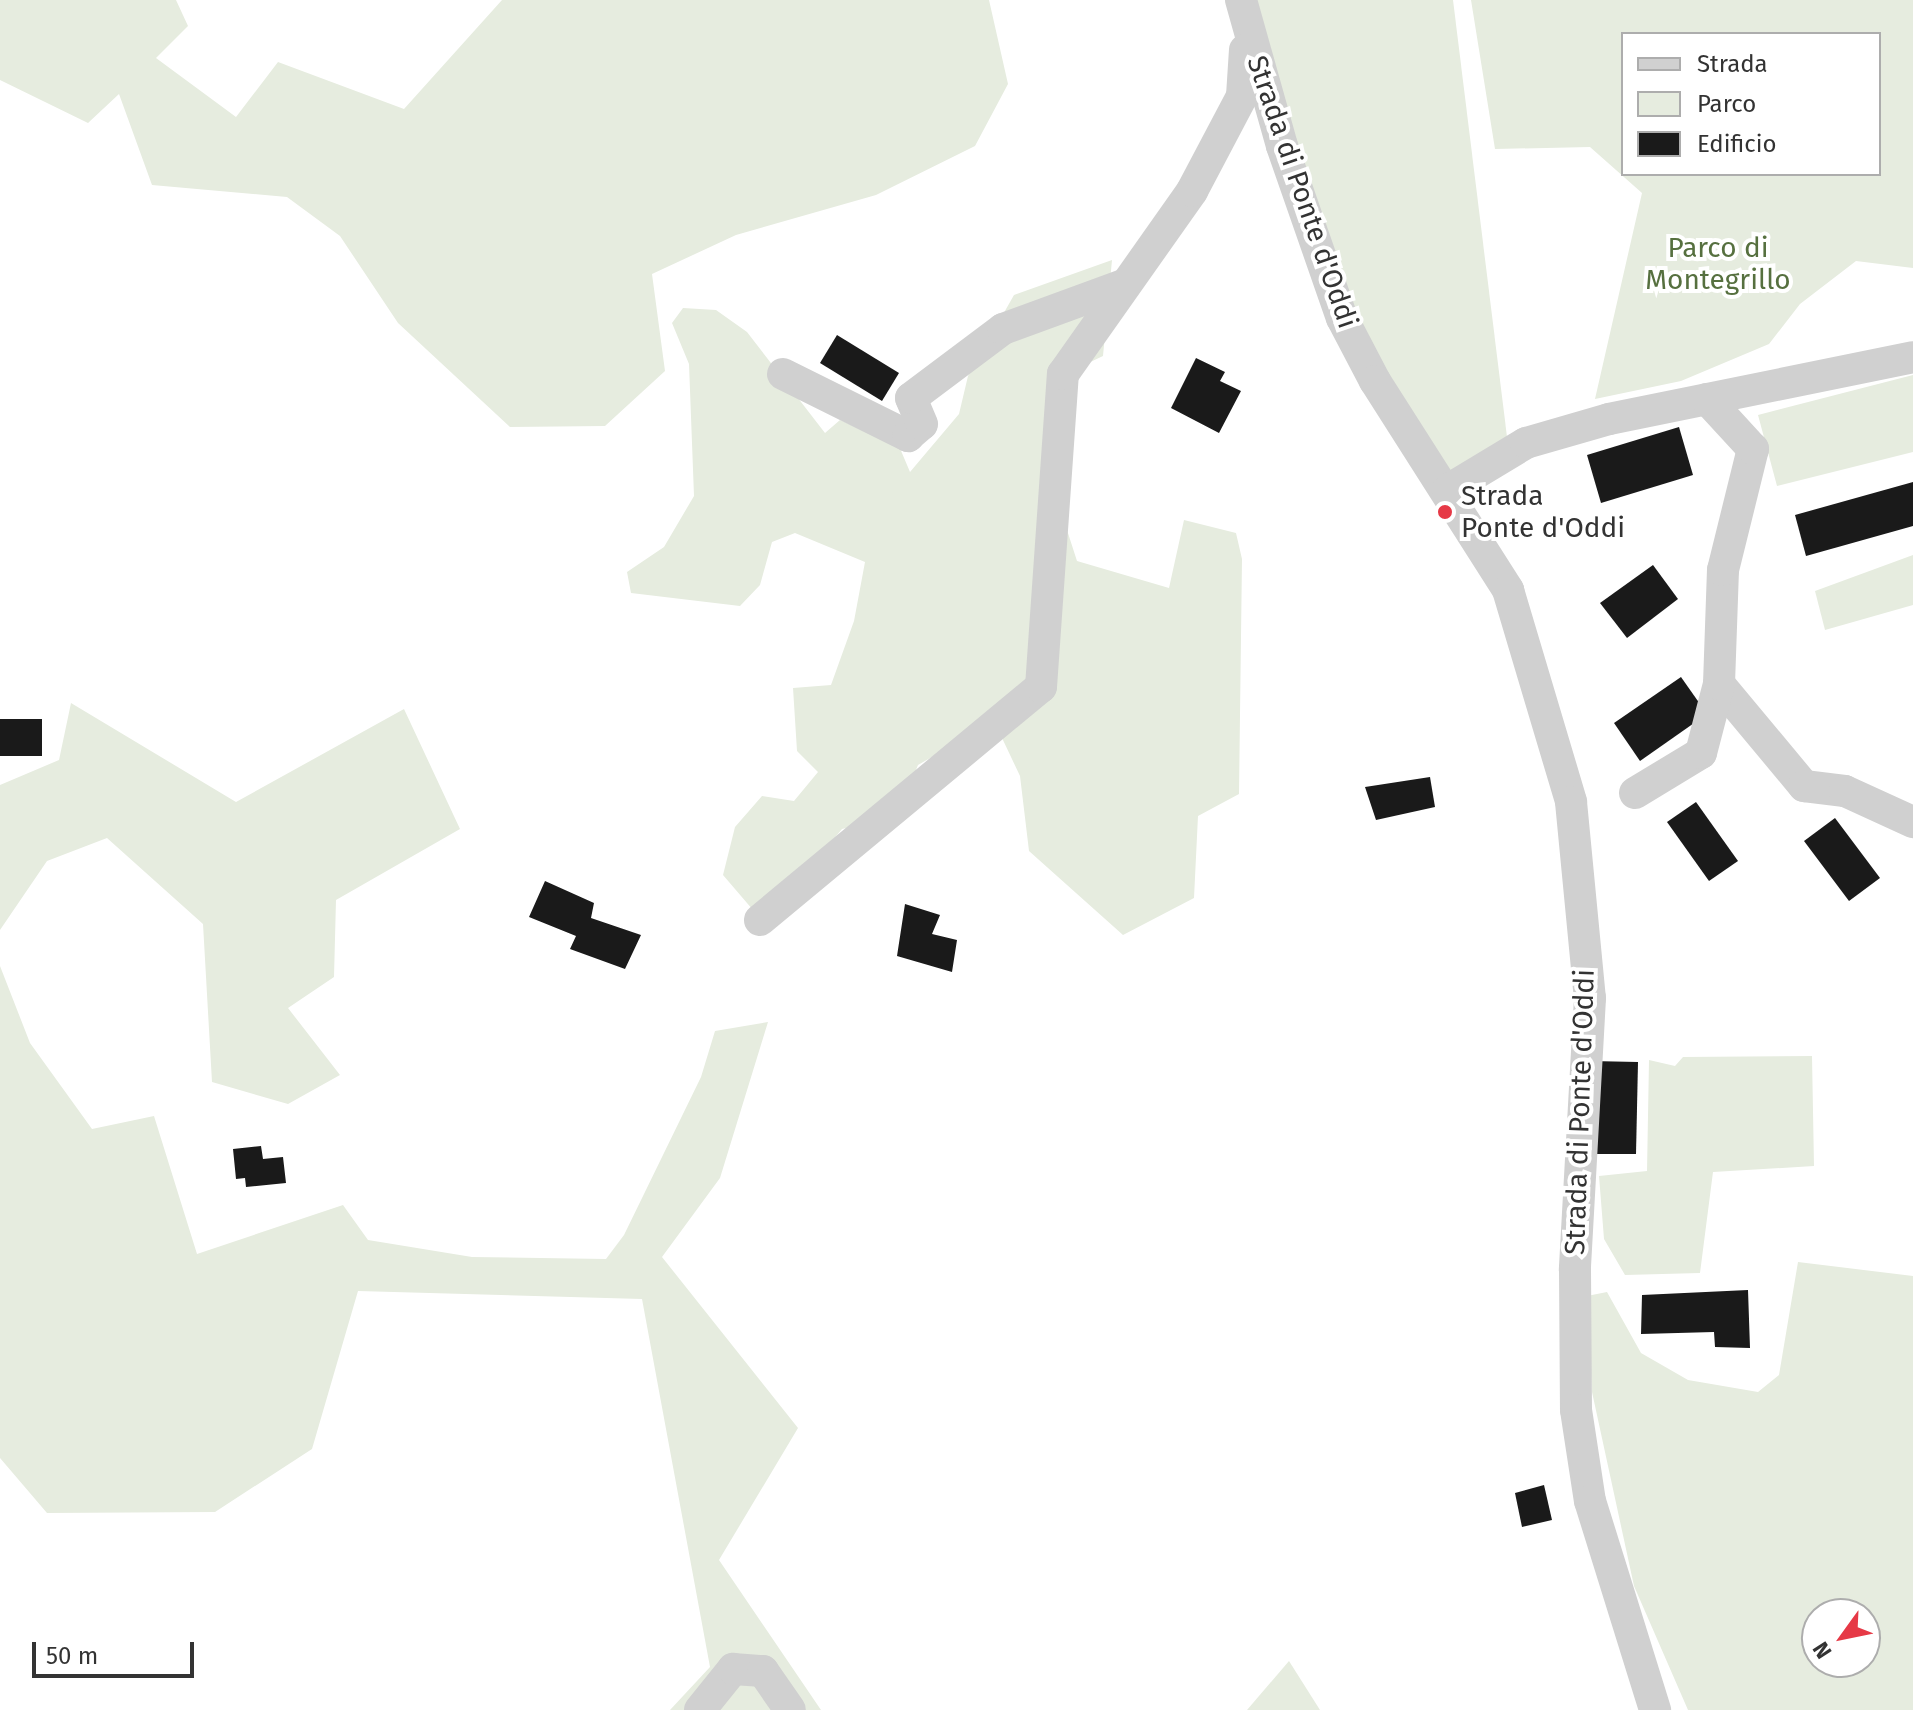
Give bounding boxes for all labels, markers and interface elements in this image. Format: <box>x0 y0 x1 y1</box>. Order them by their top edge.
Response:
legend <box>1621 32 1881 176</box>
text: Strada <box>1697 50 1768 78</box>
street label: Strada di Ponte d'Oddi <box>1240 51 1364 333</box>
text: Parco <box>1697 90 1756 118</box>
text: Edificio <box>1697 130 1777 158</box>
park label: Parco di Montegrillo <box>1645 231 1791 297</box>
place label: Strada Ponte d'Oddi <box>1461 479 1625 545</box>
marker: Strada Ponte d'Oddi <box>1436 503 1454 521</box>
street label: Strada di Ponte d'Oddi <box>1558 968 1602 1256</box>
north arrow <box>1801 1598 1881 1678</box>
scale bar <box>36 1626 198 1676</box>
text: N <box>1807 1637 1837 1664</box>
text: 50 m <box>46 1642 98 1670</box>

